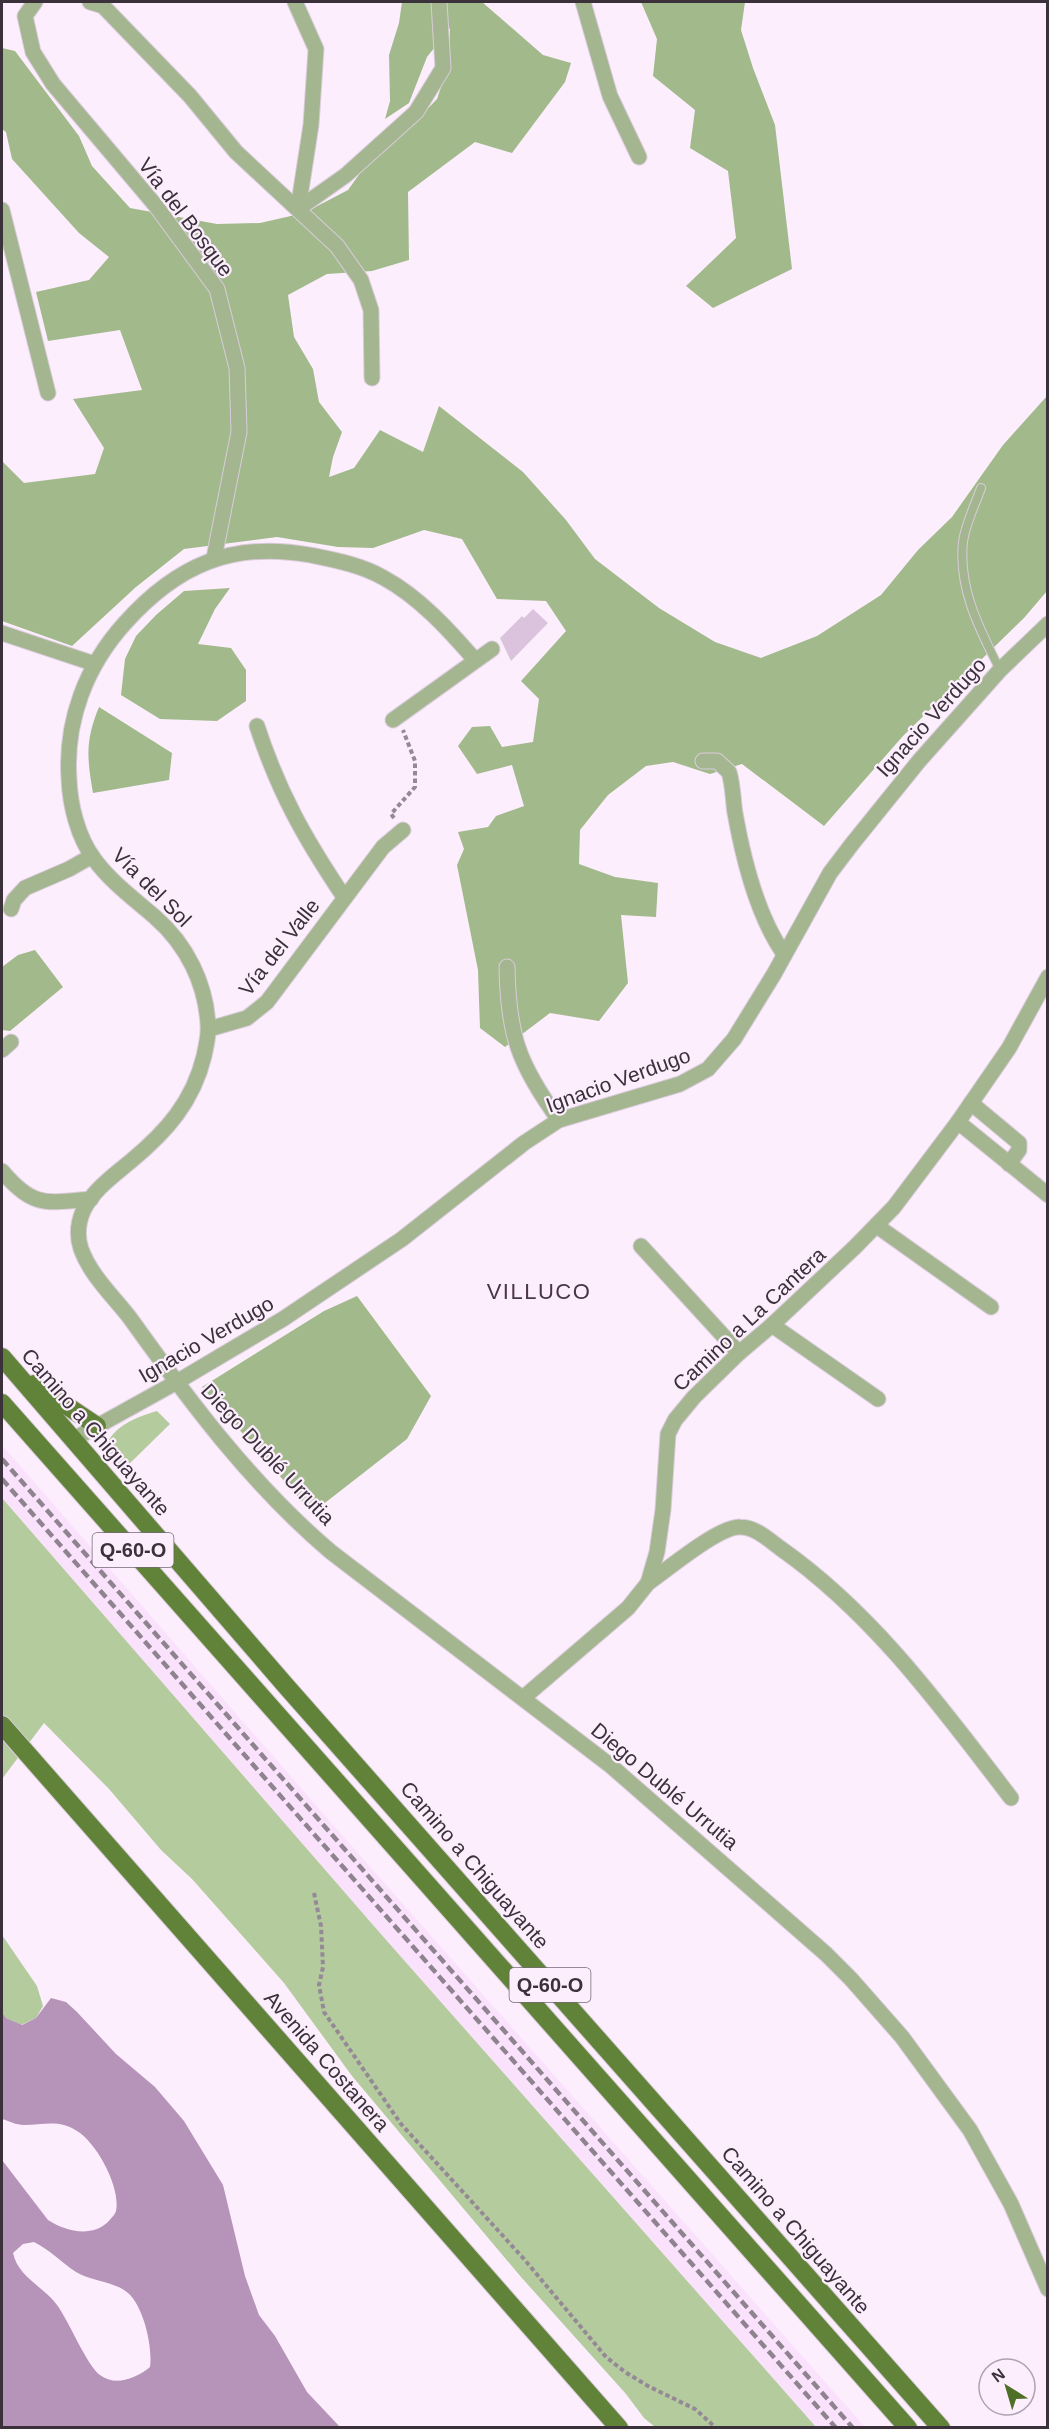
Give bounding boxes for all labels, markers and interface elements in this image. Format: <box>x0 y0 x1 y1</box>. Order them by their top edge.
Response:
street label: Vía del Bosque <box>134 153 238 281</box>
street label: Ignacio Verdugo <box>872 653 990 781</box>
street label: Vía del Sol <box>108 843 196 931</box>
street label: Vía del Valle <box>234 894 324 1000</box>
street label: Ignacio Verdugo <box>543 1043 693 1117</box>
street label: Camino a La Cantera <box>668 1242 830 1395</box>
district label: VILLUCO <box>487 1279 591 1304</box>
street label: Ignacio Verdugo <box>135 1291 277 1387</box>
street label: Camino a Chiguayante <box>17 1344 175 1520</box>
street label: Diego Dublé Urrutia <box>197 1379 340 1530</box>
road number: Q-60-O <box>92 1533 174 1567</box>
street label: Diego Dublé Urrutia <box>587 1718 743 1854</box>
street label: Camino a Chiguayante <box>396 1777 554 1953</box>
road number: Q-60-O <box>510 1968 590 2002</box>
street label: Avenida Costanera <box>260 1986 394 2136</box>
street label: Camino a Chiguayante <box>717 2142 875 2318</box>
north arrow <box>977 2357 1037 2417</box>
text: N <box>989 2365 1008 2386</box>

